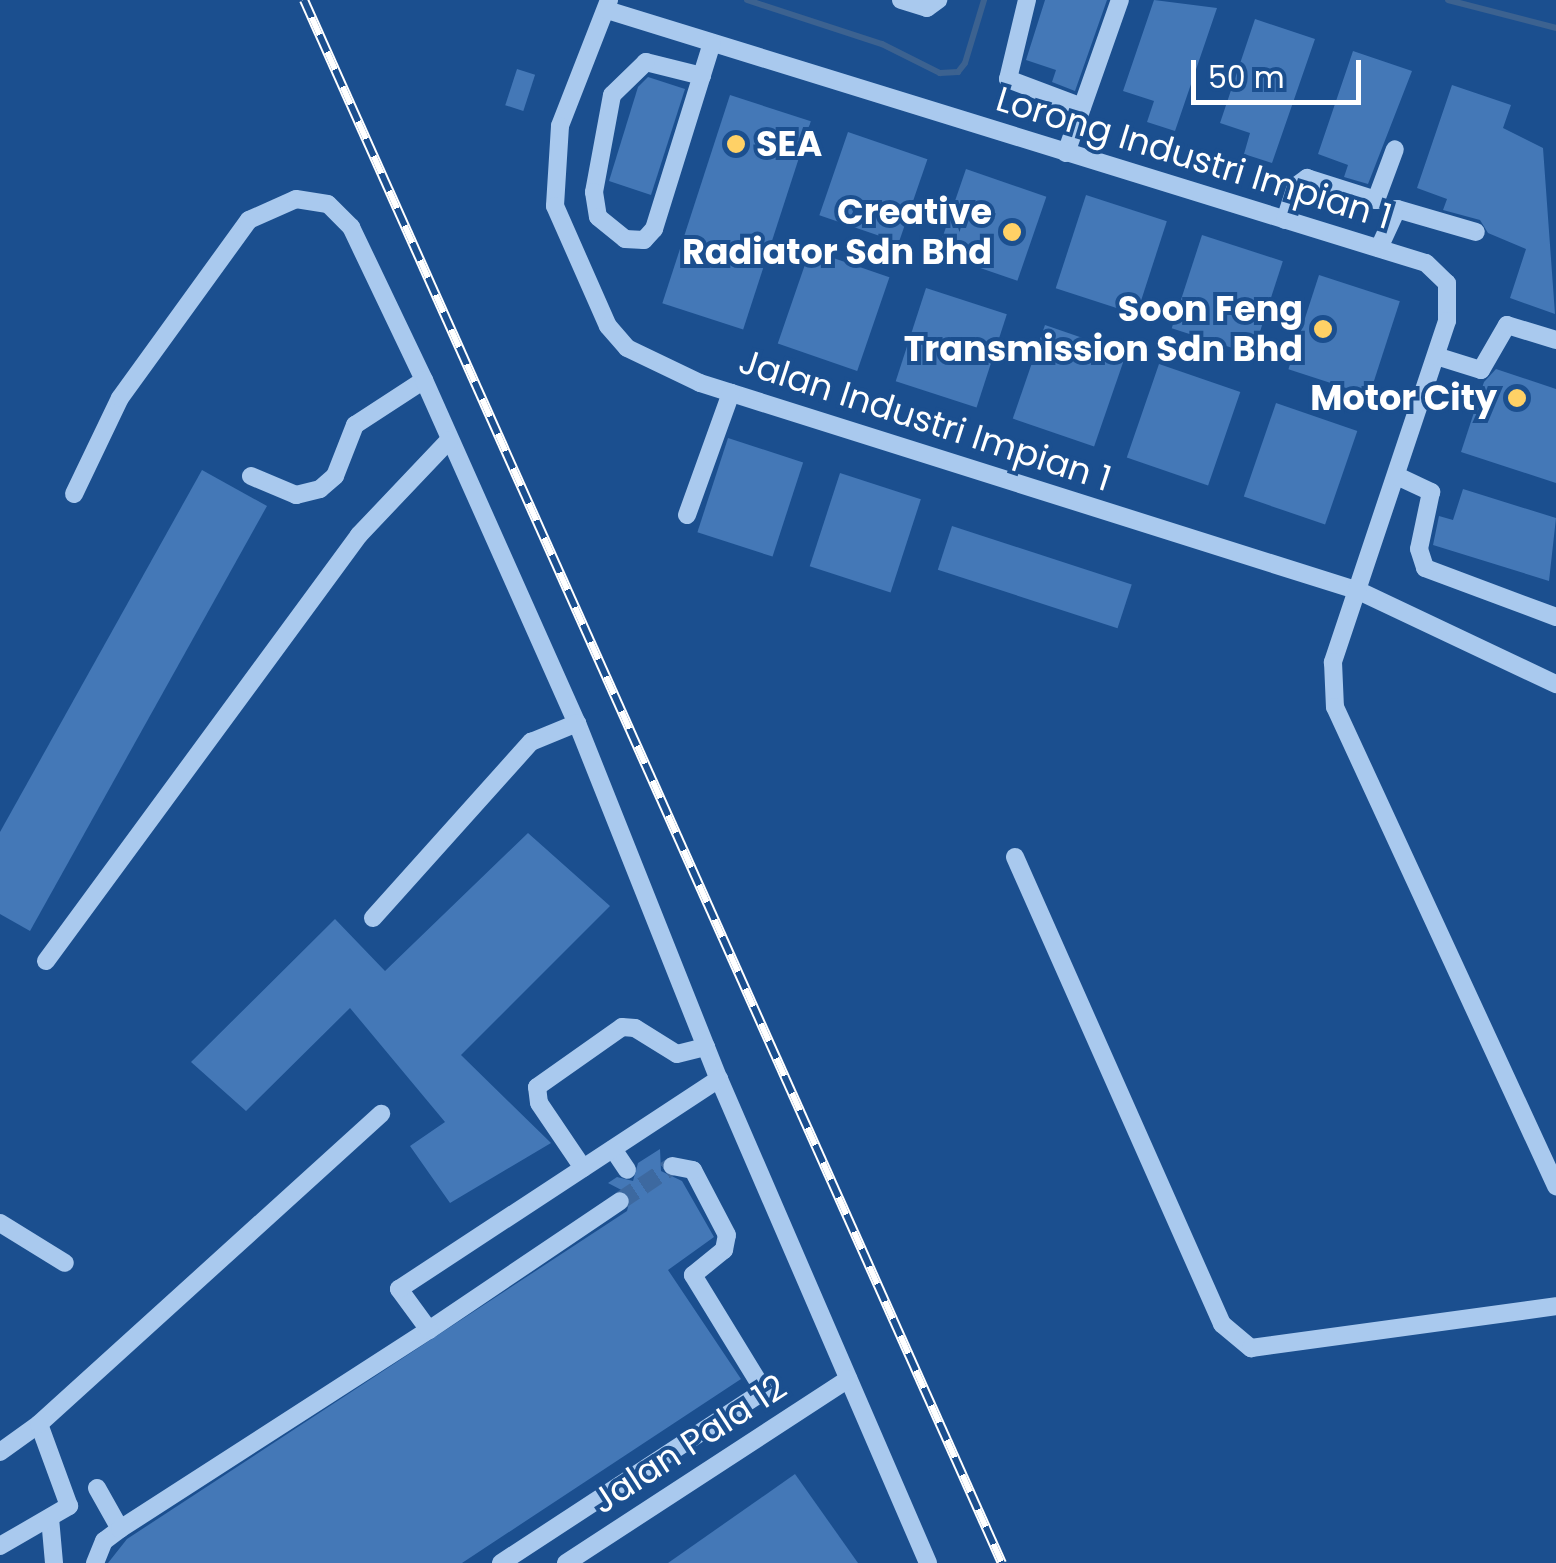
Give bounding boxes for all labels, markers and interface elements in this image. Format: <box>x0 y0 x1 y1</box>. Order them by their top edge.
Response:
scale bar <box>1196 40 1366 102</box>
text: 50 m <box>1208 56 1285 99</box>
street label: Lorong Industri Impian 1 <box>991 78 1397 238</box>
place label: SEA <box>756 123 822 165</box>
marker: SEA <box>725 133 747 155</box>
place label: Creative Radiator Sdn Bhd <box>682 191 992 273</box>
marker: Creative Radiator Sdn Bhd <box>1001 221 1023 243</box>
place label: Soon Feng Transmission Sdn Bhd <box>904 288 1303 370</box>
marker: Soon Feng Transmission Sdn Bhd <box>1312 318 1334 340</box>
street label: Jalan Industri Impian 1 <box>734 340 1116 500</box>
place label: Motor City <box>1310 377 1497 419</box>
marker: Motor City <box>1506 387 1528 409</box>
street label: Jalan Pala 12 <box>584 1366 794 1522</box>

